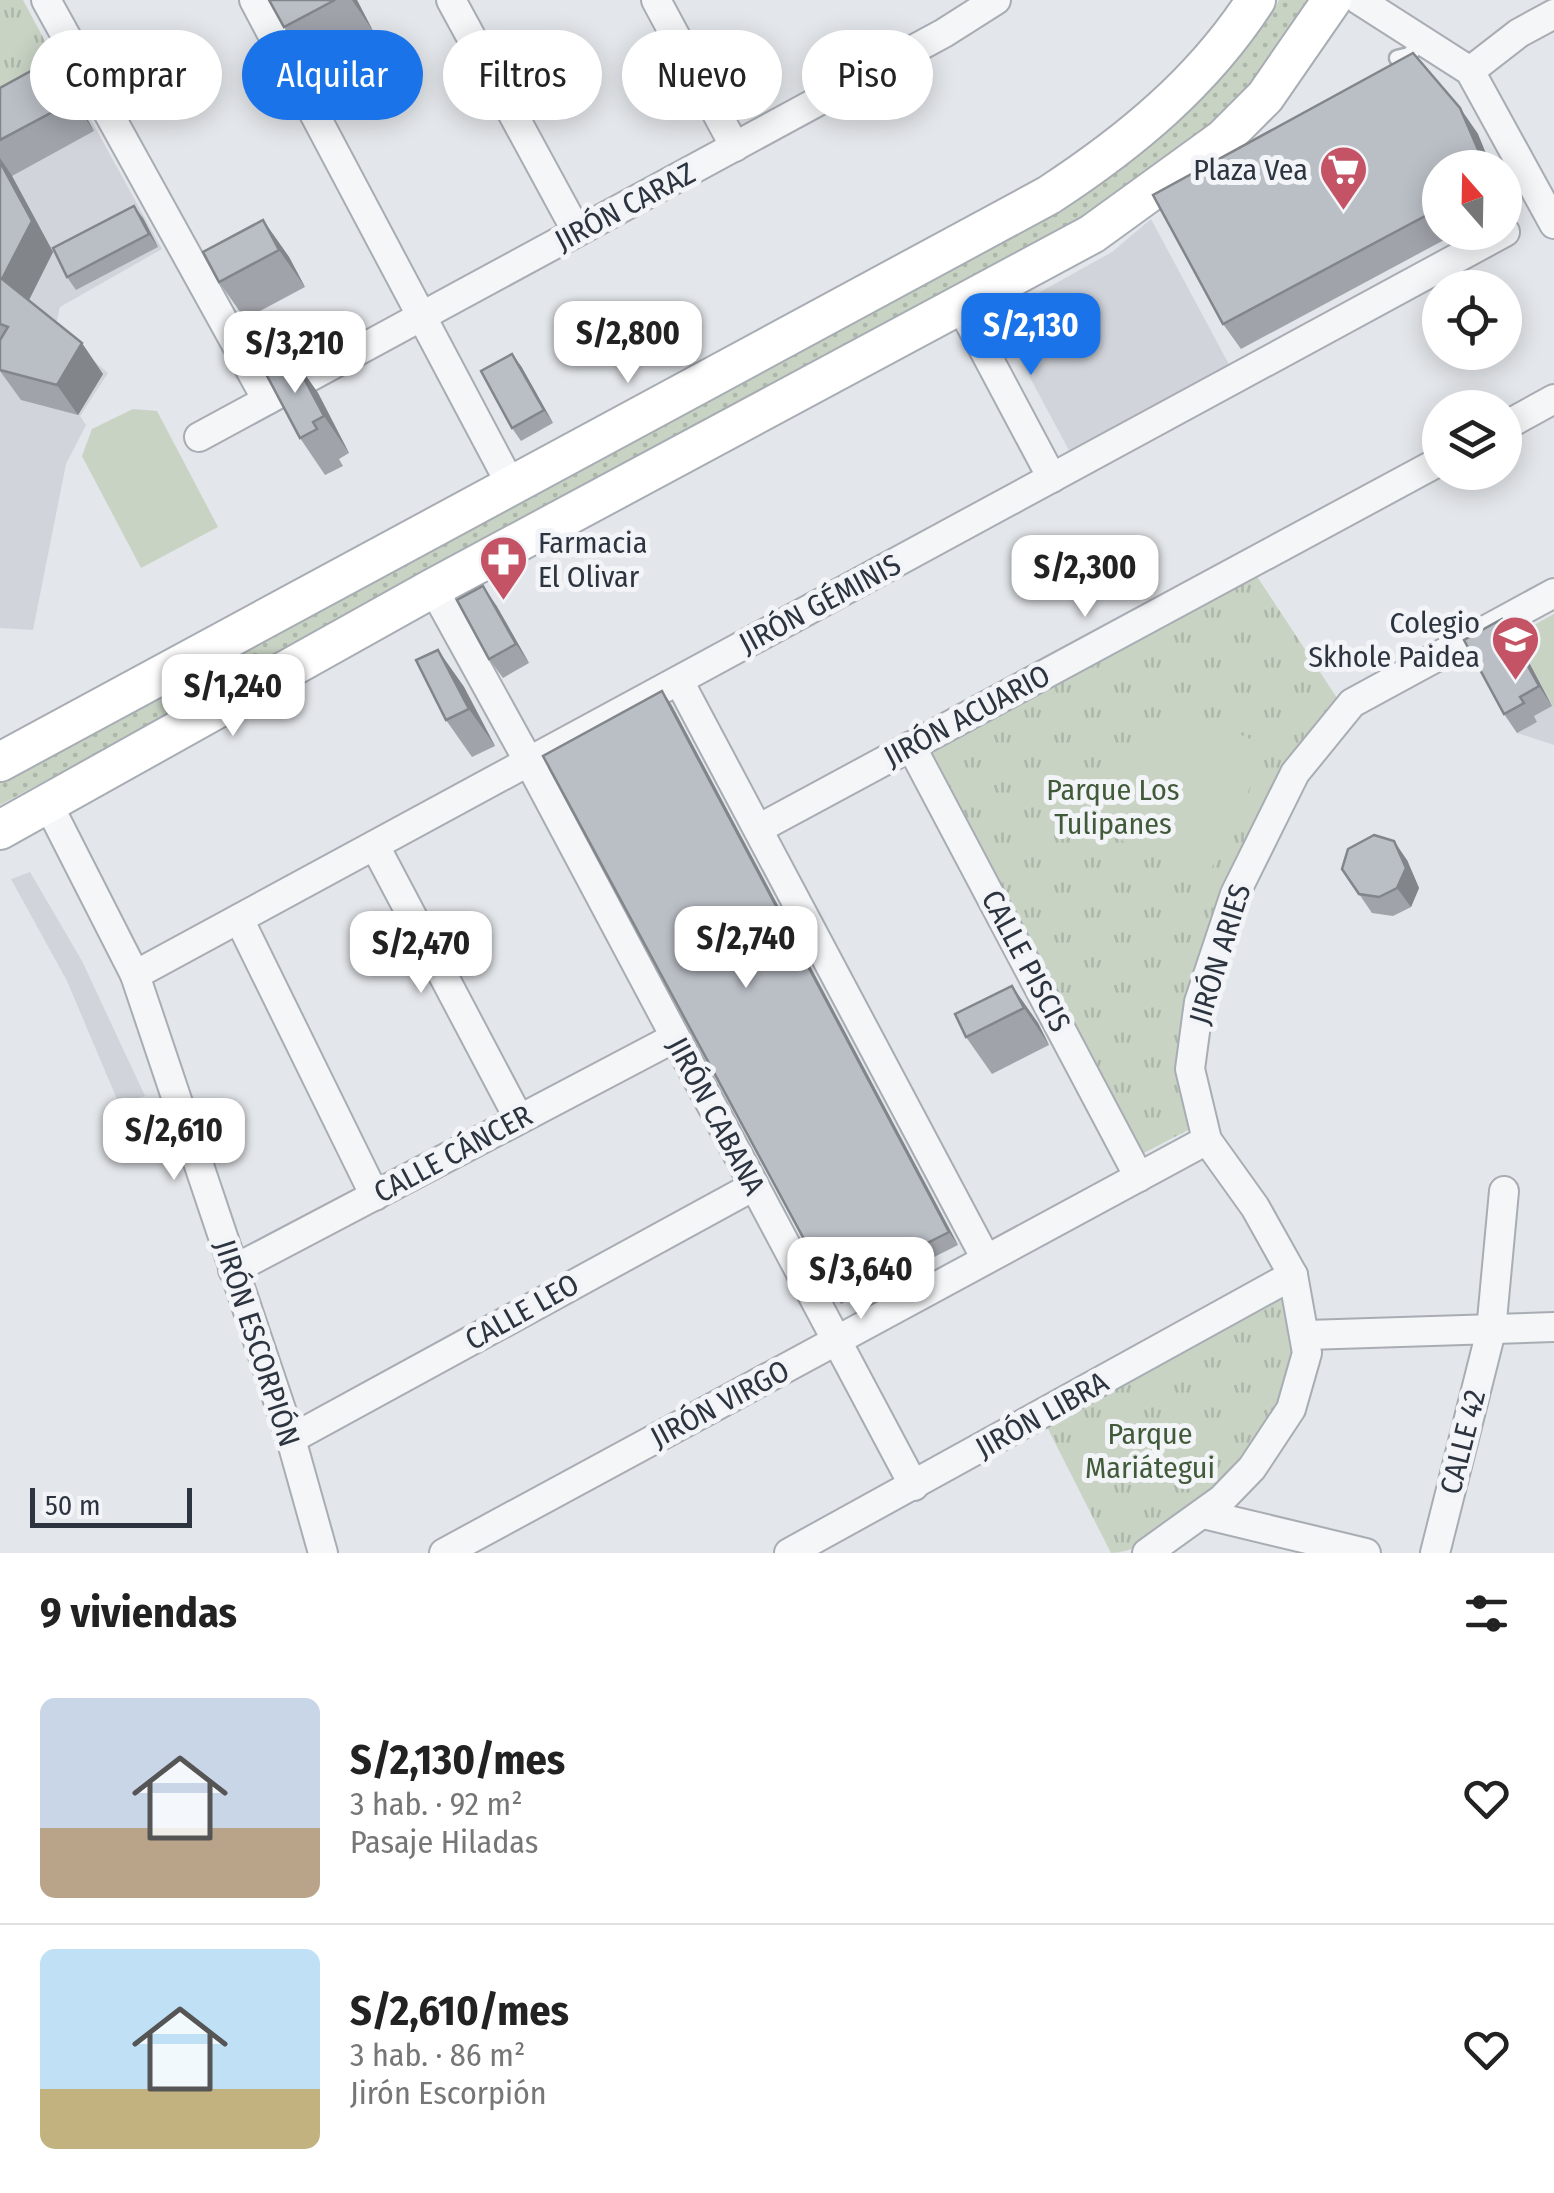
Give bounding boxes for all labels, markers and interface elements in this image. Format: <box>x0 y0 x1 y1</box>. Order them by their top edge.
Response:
chip: Comprar <box>30 30 222 120</box>
chip: Alquilar <box>242 30 423 120</box>
chip: Filtros <box>443 30 602 120</box>
chip: Nuevo <box>622 30 782 120</box>
chip: Piso <box>802 30 933 120</box>
supermarket icon: Plaza Vea <box>1317 144 1369 212</box>
north arrow <box>1422 150 1522 250</box>
map controls <box>1422 150 1522 490</box>
place label: Plaza Vea <box>1193 152 1308 188</box>
street label: JIRÓN CARAZ <box>549 155 701 259</box>
button: locate <box>1422 270 1522 370</box>
pin: S/2,130 <box>939 293 1123 378</box>
pin: S/2,800 <box>536 301 720 386</box>
text: S/2,130 <box>983 306 1079 344</box>
pin: S/3,210 <box>203 311 387 396</box>
text: S/2,800 <box>576 314 680 352</box>
text: S/3,210 <box>246 324 344 362</box>
button: layers <box>1422 390 1522 490</box>
place label: Farmacia El Olivar <box>538 525 647 595</box>
pharmacy icon: Farmacia El Olivar <box>477 534 529 602</box>
pin: S/2,300 <box>993 535 1177 620</box>
street label: JIRÓN GÉMINIS <box>733 546 907 662</box>
text: S/2,300 <box>1034 548 1136 586</box>
place label: Colegio Skhole Paidea <box>1308 605 1480 675</box>
school or university icon: Colegio Skhole Paidea <box>1489 614 1541 682</box>
pin: S/1,240 <box>141 654 325 739</box>
street label: JIRÓN ACUARIO <box>878 657 1056 775</box>
text: S/1,240 <box>184 667 282 705</box>
park label: Parque Los Tulipanes <box>1046 772 1180 842</box>
street label: JIRÓN ARIES <box>1182 879 1258 1029</box>
street label: CALLE PISCIS <box>974 884 1078 1038</box>
pin: S/2,740 <box>654 906 838 991</box>
pin: S/2,470 <box>329 911 513 996</box>
text: S/2,740 <box>697 919 795 957</box>
text: S/2,470 <box>372 924 470 962</box>
street label: JIRÓN CABANA <box>659 1031 773 1201</box>
street label: CALLE CÁNCER <box>368 1097 538 1211</box>
pin: S/2,610 <box>82 1098 266 1183</box>
text: S/2,610 <box>125 1111 223 1149</box>
street label: JIRÓN ESCORPIÓN <box>207 1235 307 1451</box>
pin: S/3,640 <box>769 1237 953 1322</box>
text: S/3,640 <box>809 1250 913 1288</box>
street label: CALLE LEO <box>459 1266 585 1358</box>
street label: JIRÓN VIRGO <box>645 1353 795 1455</box>
street label: JIRÓN LIBRA <box>969 1364 1115 1466</box>
street label: CALLE 42 <box>1433 1386 1493 1498</box>
park label: Parque Mariátegui <box>1085 1416 1215 1486</box>
scale bar <box>30 1483 192 1528</box>
text: 50 m <box>45 1489 101 1522</box>
icon: filters <box>1459 1586 1514 1641</box>
text: 9 viviendas <box>40 1588 237 1638</box>
text: S/2,130/mes <box>350 1735 565 1785</box>
icon: home <box>120 1738 240 1858</box>
icon: heart <box>1459 1771 1514 1826</box>
text: 3 hab. · 92 m² <box>350 1785 522 1823</box>
text: Pasaje Hiladas <box>350 1823 538 1861</box>
text: S/2,610/mes <box>350 1986 569 2036</box>
icon: home <box>120 1989 240 2109</box>
icon: heart <box>1459 2022 1514 2077</box>
text: 3 hab. · 86 m² <box>350 2036 525 2074</box>
text: Jirón Escorpión <box>350 2074 547 2112</box>

